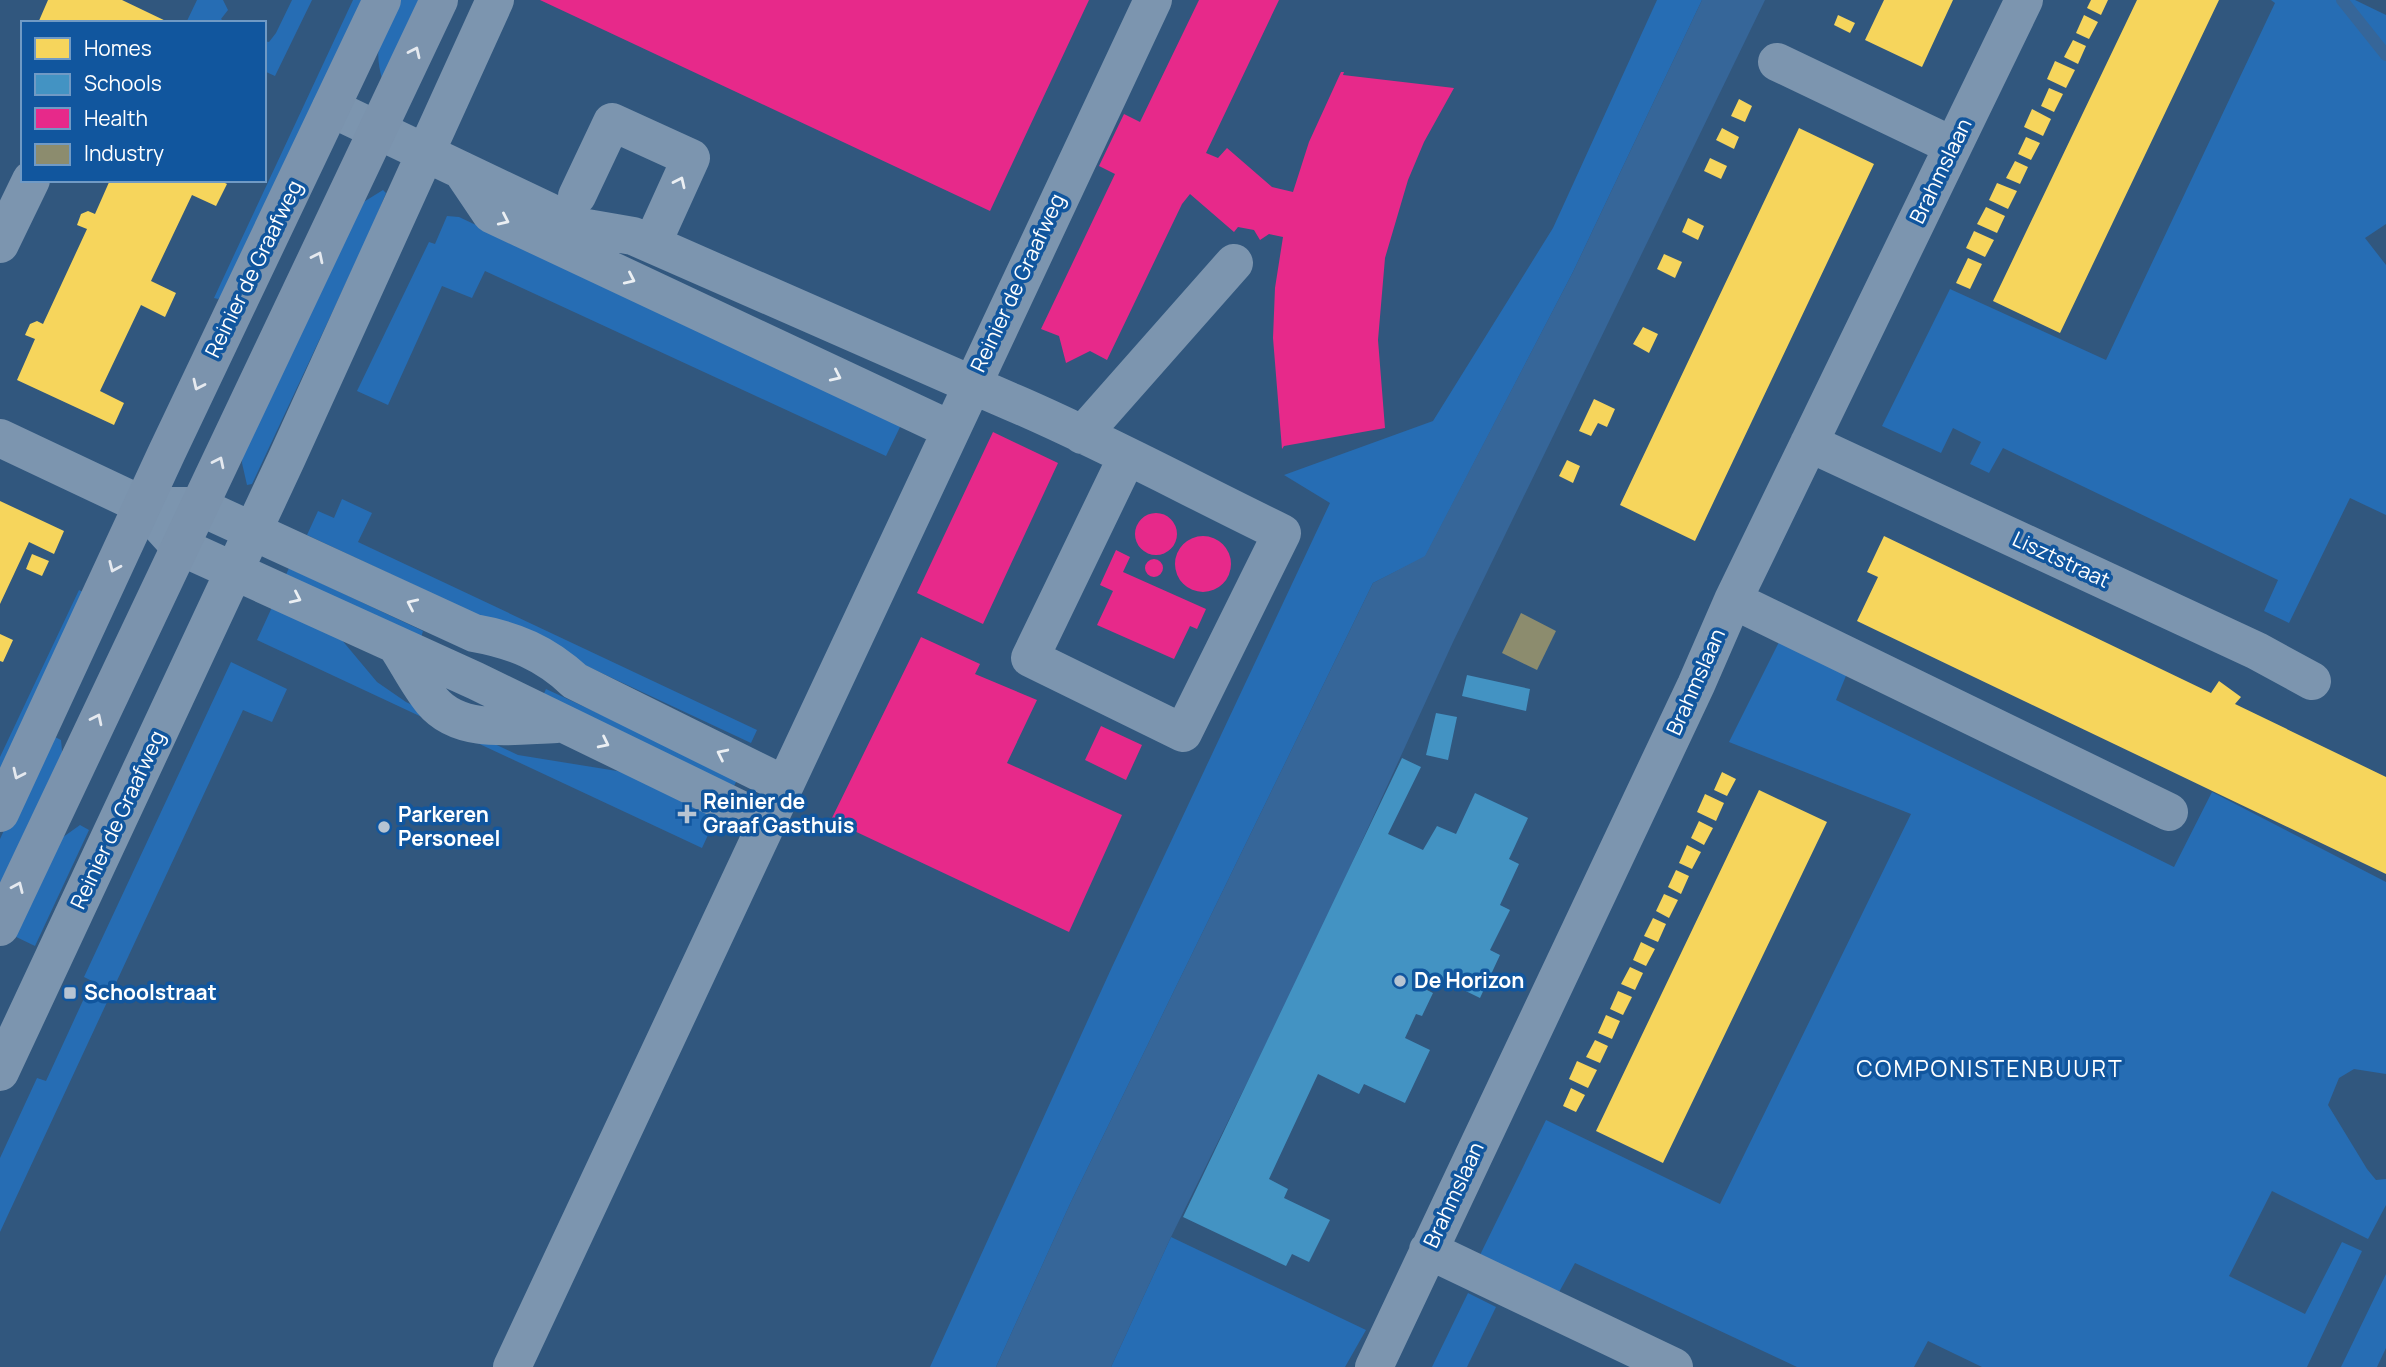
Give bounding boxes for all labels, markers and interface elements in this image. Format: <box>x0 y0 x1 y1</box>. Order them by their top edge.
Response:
legend <box>21 21 266 182</box>
text: Homes <box>84 34 152 62</box>
one-way arrow <box>407 47 421 59</box>
text: Schools <box>84 69 162 97</box>
text: Health <box>84 104 148 132</box>
street label: Brahmslaan <box>1903 113 1978 228</box>
text: Industry <box>84 139 164 167</box>
street label: Reinier de Graafweg <box>198 175 308 362</box>
one-way arrow <box>672 177 686 189</box>
street label: Reinier de Graafweg <box>963 189 1071 376</box>
one-way arrow <box>497 212 509 226</box>
one-way arrow <box>310 252 324 264</box>
one-way arrow <box>623 271 635 285</box>
one-way arrow <box>829 368 841 382</box>
one-way arrow <box>193 378 207 390</box>
one-way arrow <box>211 457 225 469</box>
street label: Lisztstraat <box>2008 524 2115 594</box>
one-way arrow <box>108 560 122 573</box>
one-way arrow <box>288 589 301 603</box>
one-way arrow <box>407 598 419 612</box>
street label: Brahmslaan <box>1659 624 1731 739</box>
one-way arrow <box>89 714 103 726</box>
street label: Reinier de Graafweg <box>63 726 171 913</box>
one-way arrow <box>597 735 609 749</box>
one-way arrow <box>717 749 729 763</box>
one-way arrow <box>12 767 26 779</box>
place label: Reinier de Graaf Gasthuis <box>703 787 854 839</box>
place label: Parkeren Personeel <box>398 800 500 852</box>
marker: Reinier de Graaf Gasthuis <box>677 804 697 824</box>
marker: Parkeren Personeel <box>376 819 392 835</box>
one-way arrow <box>10 882 24 894</box>
place label: De Horizon <box>1414 966 1524 994</box>
marker: De Horizon <box>1392 973 1408 989</box>
place label: Schoolstraat <box>84 978 217 1006</box>
marker: Schoolstraat <box>62 985 78 1001</box>
district label: COMPONISTENBUURT <box>1856 1052 2124 1084</box>
street label: Brahmslaan <box>1416 1137 1490 1252</box>

